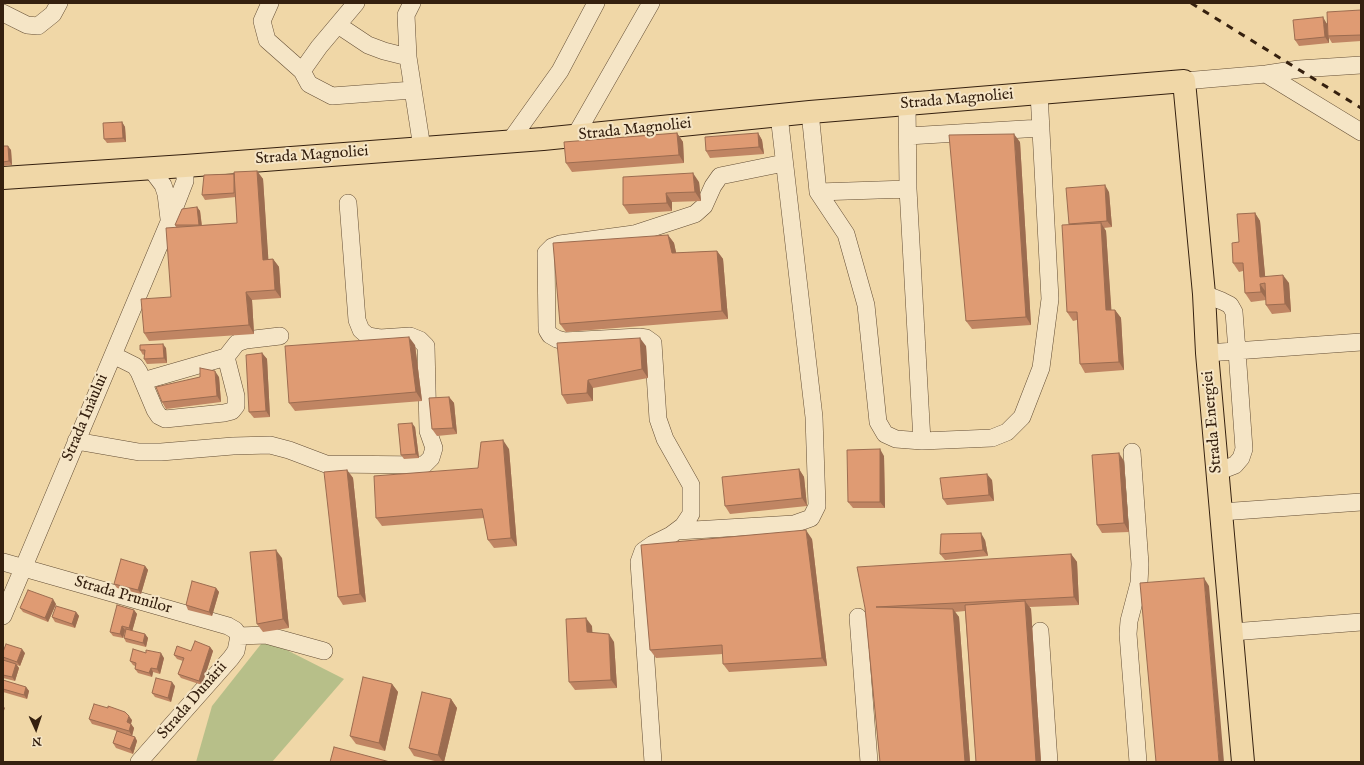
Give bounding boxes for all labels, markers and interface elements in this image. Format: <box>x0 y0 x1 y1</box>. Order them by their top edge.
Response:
street label: Strada Magnoliei <box>900 85 1014 115</box>
street label: Strada Magnoliei <box>578 115 692 145</box>
street label: Strada Magnoliei <box>255 142 369 170</box>
street label: Strada Energiei <box>1199 370 1227 474</box>
street label: Strada Inăului <box>59 371 113 465</box>
street label: Strada Prunilor <box>72 573 174 619</box>
street label: Strada Dunării <box>154 658 232 744</box>
north arrow <box>16 709 56 749</box>
text: N <box>32 734 42 748</box>

